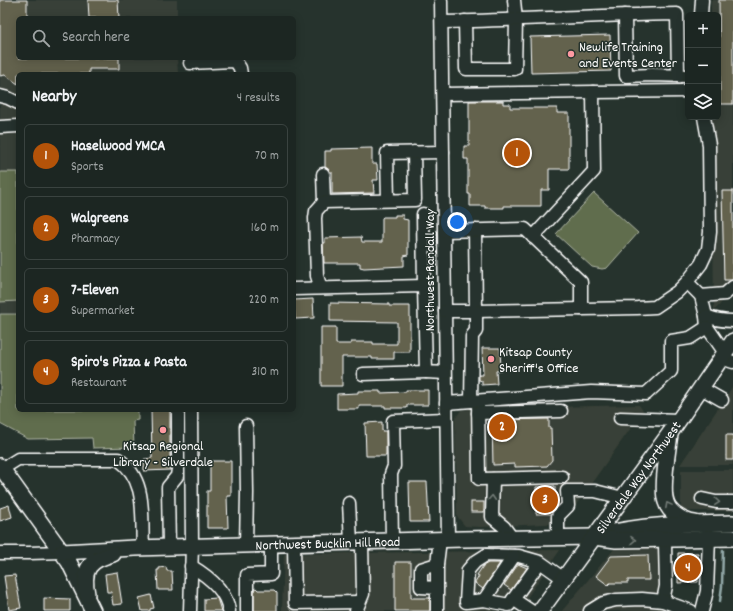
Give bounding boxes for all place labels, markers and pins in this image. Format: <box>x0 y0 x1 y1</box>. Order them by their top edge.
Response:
place label: Newlife Training and Events Center <box>579 38 678 74</box>
marker: Newlife Training and Events Center <box>566 49 576 59</box>
pin: 1 <box>504 138 530 168</box>
place label: Kitsap County Sheriff's Office <box>499 343 578 379</box>
marker: Kitsap County Sheriff's Office <box>486 354 496 364</box>
pin: 2 <box>489 412 515 442</box>
marker: Kitsap Regional Library - Silverdale <box>158 425 168 435</box>
place label: Kitsap Regional Library - Silverdale <box>113 437 213 473</box>
pin: 3 <box>532 485 558 515</box>
pin: 4 <box>675 553 701 583</box>

